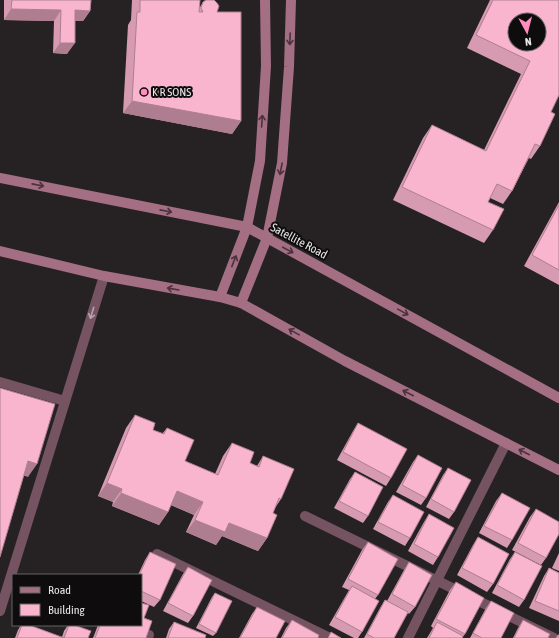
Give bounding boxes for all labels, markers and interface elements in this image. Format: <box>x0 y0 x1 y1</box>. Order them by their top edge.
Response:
north arrow <box>507 12 547 52</box>
one-way arrow <box>286 32 293 45</box>
text: N <box>524 36 532 48</box>
place label: K R SONS <box>152 85 191 99</box>
marker: K R SONS <box>139 87 149 97</box>
one-way arrow <box>259 115 266 128</box>
one-way arrow <box>277 162 285 175</box>
one-way arrow <box>31 182 44 190</box>
one-way arrow <box>159 208 172 216</box>
street label: Satellite Road <box>268 220 330 262</box>
one-way arrow <box>282 247 294 254</box>
one-way arrow <box>231 255 239 267</box>
one-way arrow <box>167 284 180 292</box>
one-way arrow <box>88 307 95 320</box>
one-way arrow <box>396 309 408 316</box>
one-way arrow <box>288 328 300 336</box>
one-way arrow <box>403 389 415 396</box>
one-way arrow <box>518 448 530 455</box>
legend <box>12 574 142 626</box>
text: Road <box>48 583 71 597</box>
text: Building <box>48 603 86 617</box>

